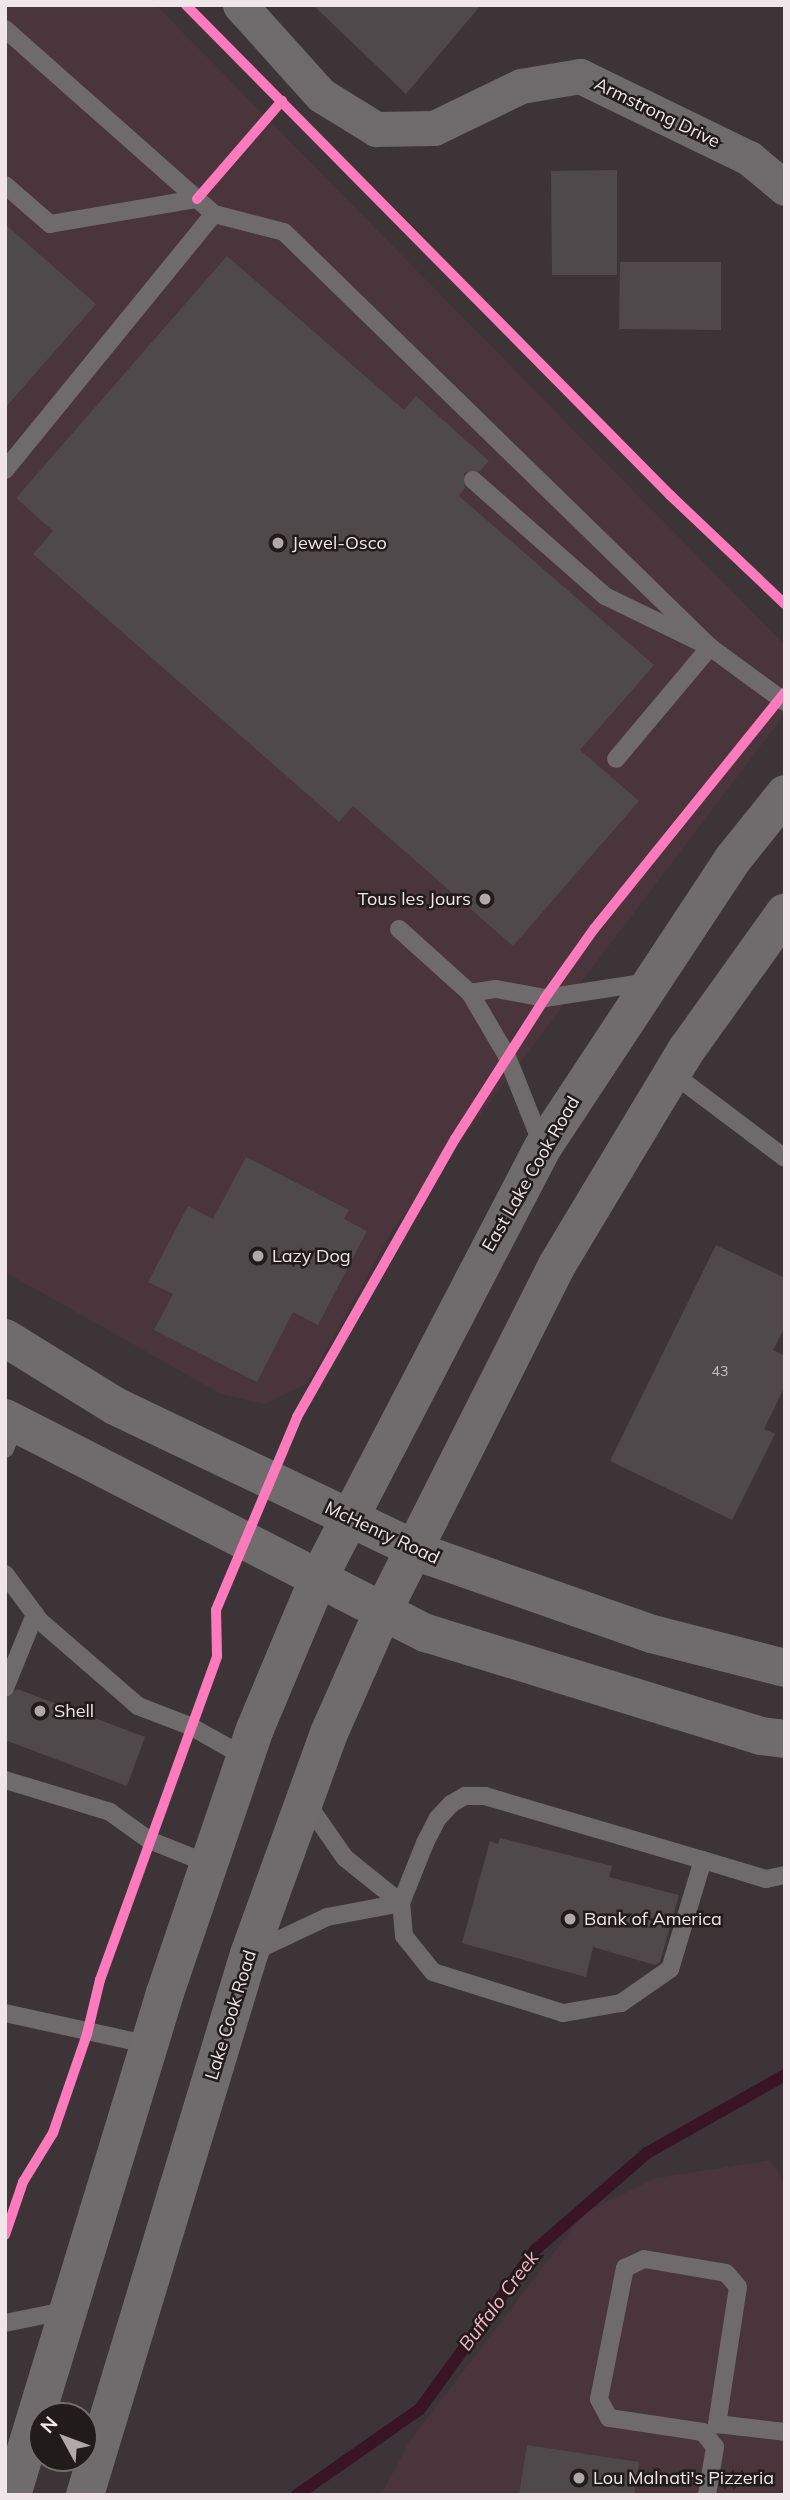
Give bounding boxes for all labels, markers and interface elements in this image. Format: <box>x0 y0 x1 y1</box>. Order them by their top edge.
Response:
street label: Armstrong Drive <box>591 73 723 153</box>
place label: Jewel-Osco <box>292 532 387 554</box>
marker: Jewel-Osco <box>270 535 286 551</box>
place label: Tous les Jours <box>358 888 471 910</box>
marker: Tous les Jours <box>477 891 493 907</box>
street label: East Lake Cook Road <box>478 1093 584 1255</box>
place label: Lazy Dog <box>272 1245 351 1267</box>
marker: Lazy Dog <box>250 1248 266 1264</box>
house number: 43 <box>712 1363 728 1379</box>
street label: McHenry Road <box>321 1497 443 1569</box>
place label: Shell <box>54 1700 94 1722</box>
marker: Shell <box>32 1703 48 1719</box>
place label: Bank of America <box>584 1908 722 1930</box>
marker: Bank of America <box>562 1911 578 1927</box>
street label: Lake Cook Road <box>201 1948 261 2082</box>
water label: Buffalo Creek <box>454 2247 544 2355</box>
north arrow <box>28 2402 98 2472</box>
text: N <box>35 2411 62 2438</box>
place label: Lou Malnati's Pizzeria <box>593 2467 774 2489</box>
marker: Lou Malnati's Pizzeria <box>571 2470 587 2486</box>

